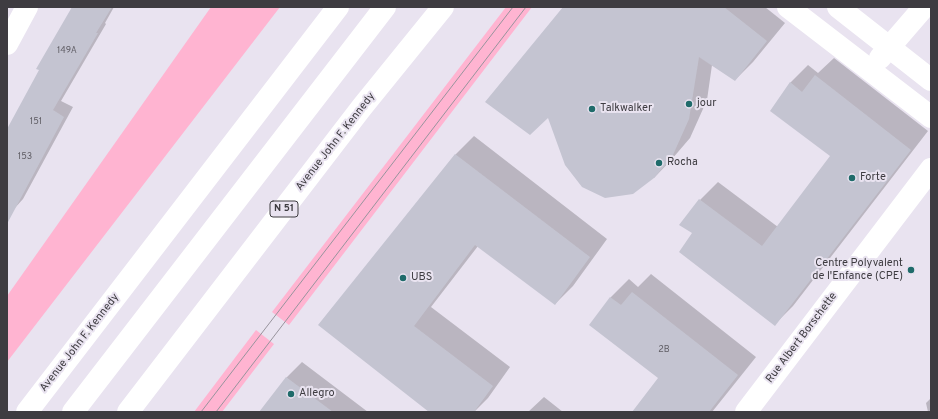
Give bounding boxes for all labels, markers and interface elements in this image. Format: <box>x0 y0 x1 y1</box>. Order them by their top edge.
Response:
house number: 149A <box>57 46 77 56</box>
street label: Avenue John F. Kennedy <box>294 90 378 194</box>
place label: jour <box>697 97 716 111</box>
marker: jour <box>684 99 694 109</box>
place label: Talkwalker <box>600 102 652 116</box>
marker: Talkwalker <box>587 104 597 114</box>
house number: 151 <box>30 117 42 127</box>
house number: 153 <box>18 152 32 162</box>
place label: Rocha <box>667 156 698 170</box>
marker: Rocha <box>654 158 664 168</box>
place label: Forte <box>860 171 886 185</box>
marker: Forte <box>847 173 857 183</box>
road number: N 51 <box>270 201 298 217</box>
place label: Centre Polyvalent de l'Enfance (CPE) <box>812 257 903 283</box>
marker: Centre Polyvalent de l'Enfance (CPE) <box>906 265 916 275</box>
place label: UBS <box>411 271 432 285</box>
marker: UBS <box>398 273 408 283</box>
street label: Rue Albert Borschette <box>764 290 840 386</box>
street label: Avenue John F. Kennedy <box>38 291 122 395</box>
house number: 2B <box>658 345 670 355</box>
place label: Allegro <box>299 387 335 401</box>
marker: Allegro <box>286 389 296 399</box>

